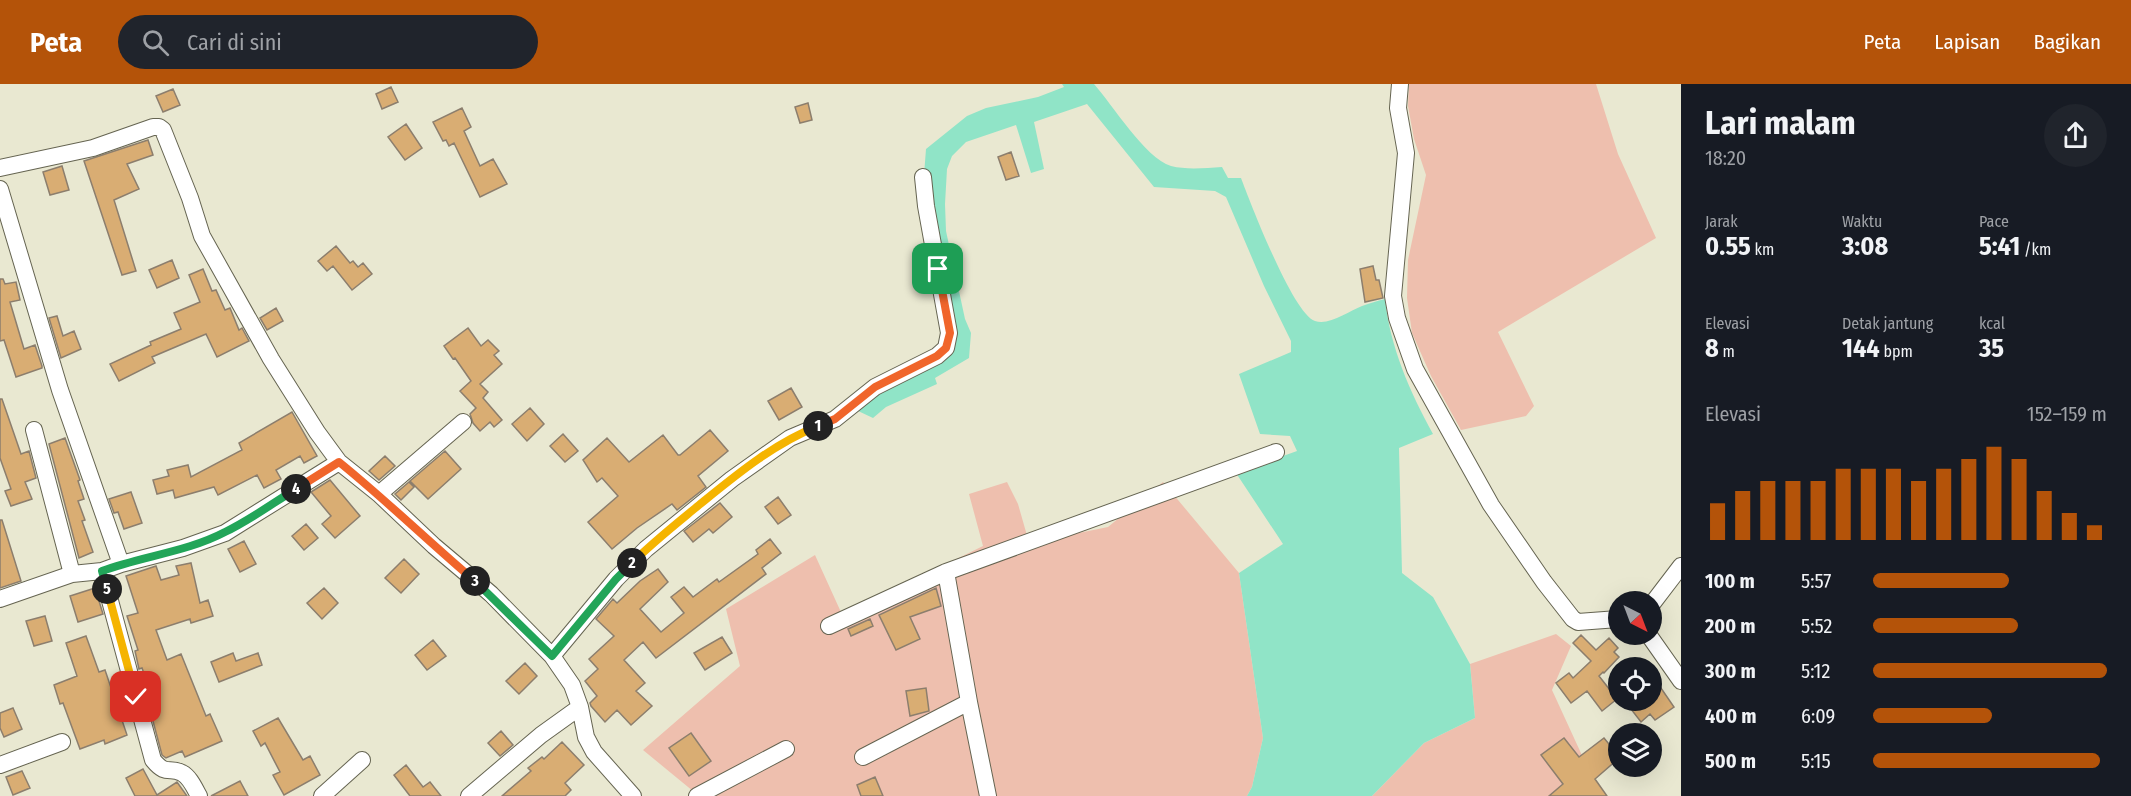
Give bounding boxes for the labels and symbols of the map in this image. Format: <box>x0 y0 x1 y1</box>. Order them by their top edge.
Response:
pin <box>912 243 963 294</box>
pin: 1 <box>803 411 833 441</box>
pin: 4 <box>281 474 311 504</box>
pin: 2 <box>617 548 647 578</box>
pin: 3 <box>460 566 490 596</box>
pin: 5 <box>92 574 122 604</box>
north arrow <box>1608 591 1662 645</box>
pin <box>110 671 161 722</box>

